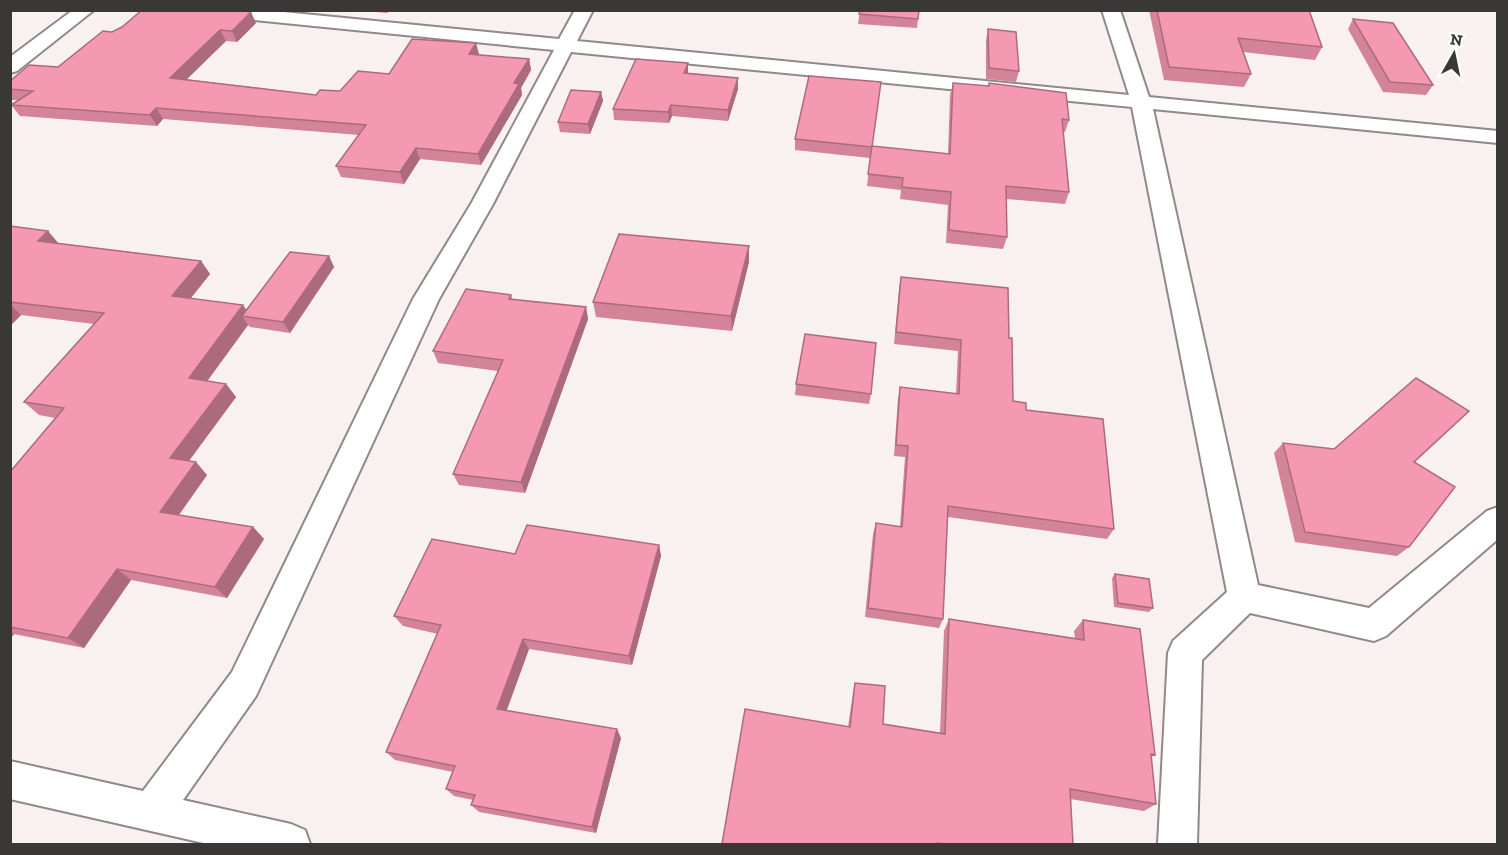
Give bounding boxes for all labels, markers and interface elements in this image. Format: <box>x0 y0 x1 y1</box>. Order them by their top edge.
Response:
north arrow <box>1424 24 1484 84</box>
text: N <box>1449 29 1464 50</box>

